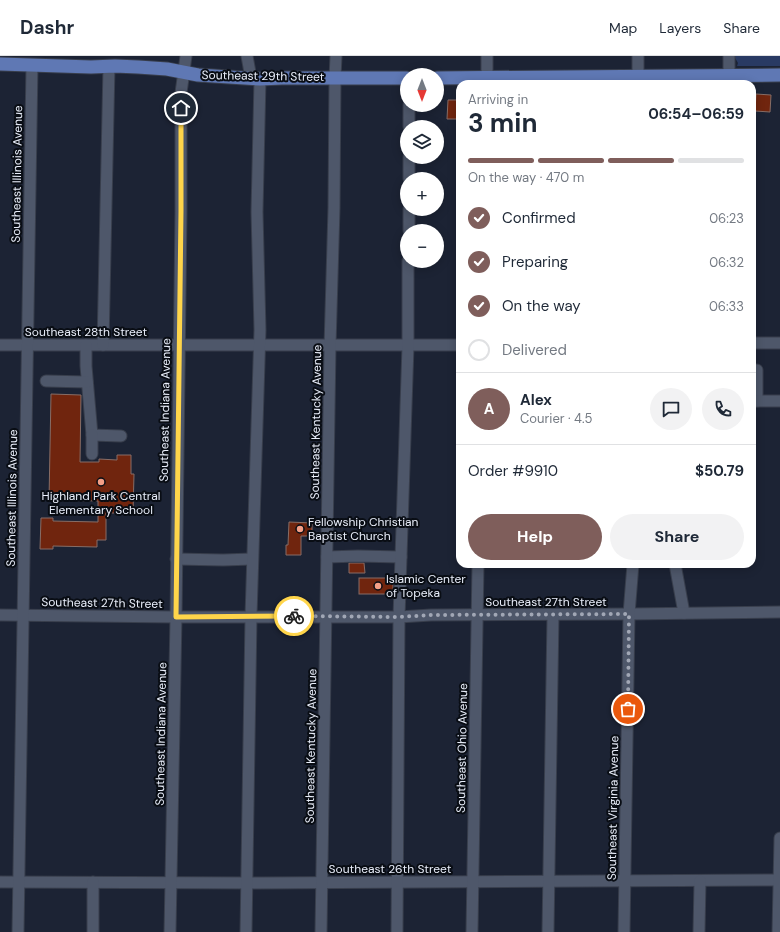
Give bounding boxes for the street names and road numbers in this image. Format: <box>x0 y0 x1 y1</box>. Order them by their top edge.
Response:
street label: Southeast 29th Street <box>202 67 325 85</box>
street label: Southeast Illinois Avenue <box>8 105 26 243</box>
street label: Southeast 28th Street <box>25 324 147 340</box>
street label: Southeast Indiana Avenue <box>156 338 174 482</box>
street label: Southeast Kentucky Avenue <box>307 344 325 500</box>
street label: Southeast Illinois Avenue <box>3 429 21 567</box>
street label: Southeast 27th Street <box>41 594 163 612</box>
street label: Southeast 27th Street <box>485 594 607 610</box>
street label: Southeast Indiana Avenue <box>152 662 170 806</box>
street label: Southeast Kentucky Avenue <box>302 668 320 824</box>
street label: Southeast Ohio Avenue <box>453 683 471 813</box>
street label: Southeast Virginia Avenue <box>604 735 622 880</box>
street label: Southeast 26th Street <box>329 861 452 877</box>

